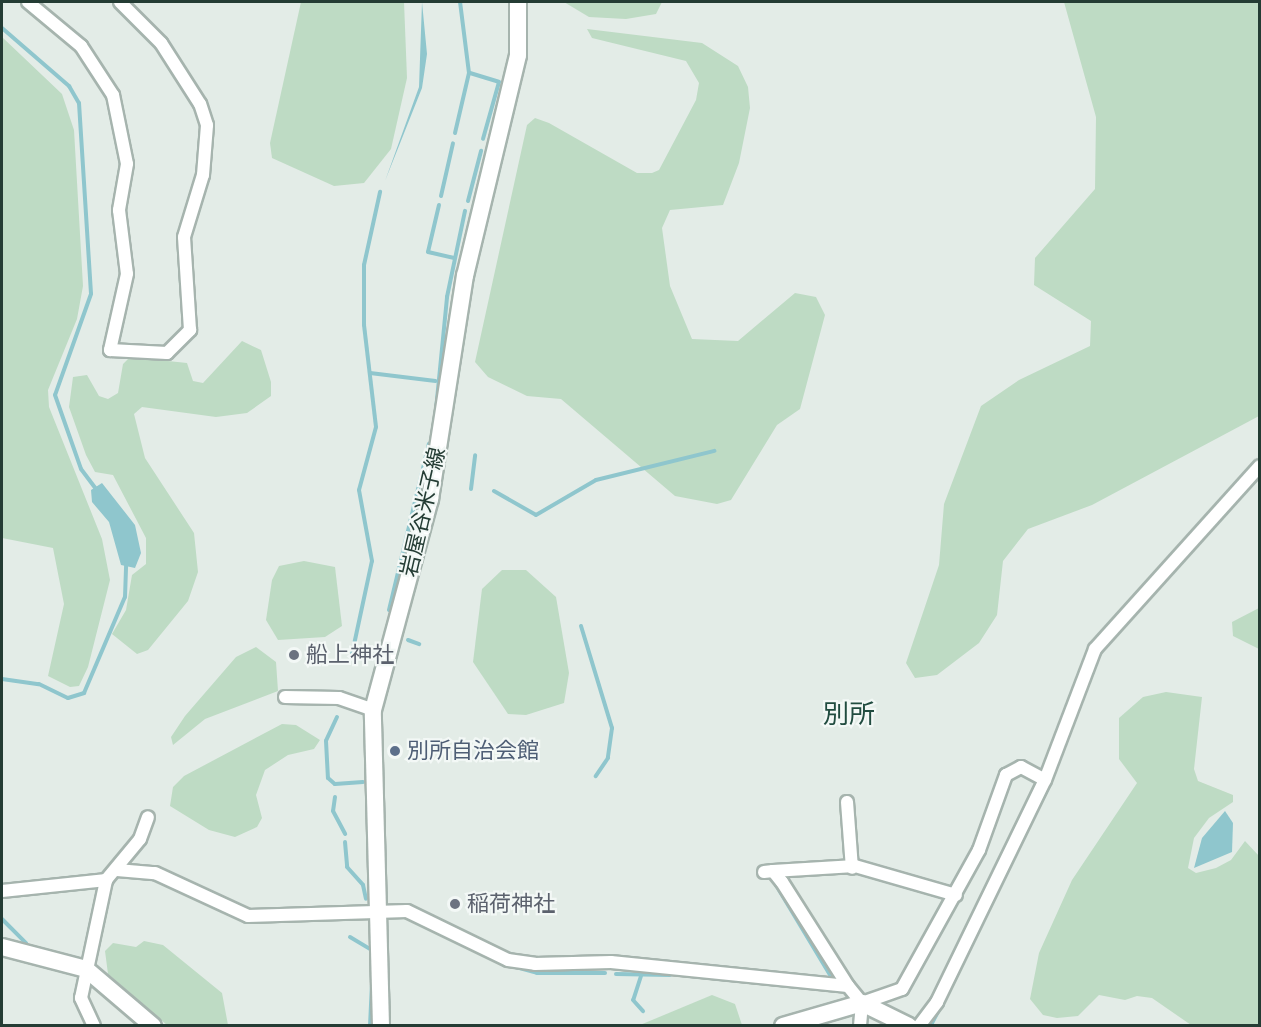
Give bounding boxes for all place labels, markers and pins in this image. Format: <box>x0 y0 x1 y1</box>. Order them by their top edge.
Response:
place label: 船上神社 <box>306 642 394 668</box>
marker: 船上神社 <box>287 648 301 662</box>
place label: 別所自治会館 <box>407 738 539 764</box>
marker: 別所自治会館 <box>388 744 402 758</box>
place label: 稲荷神社 <box>467 891 555 917</box>
marker: 稲荷神社 <box>448 897 462 911</box>

